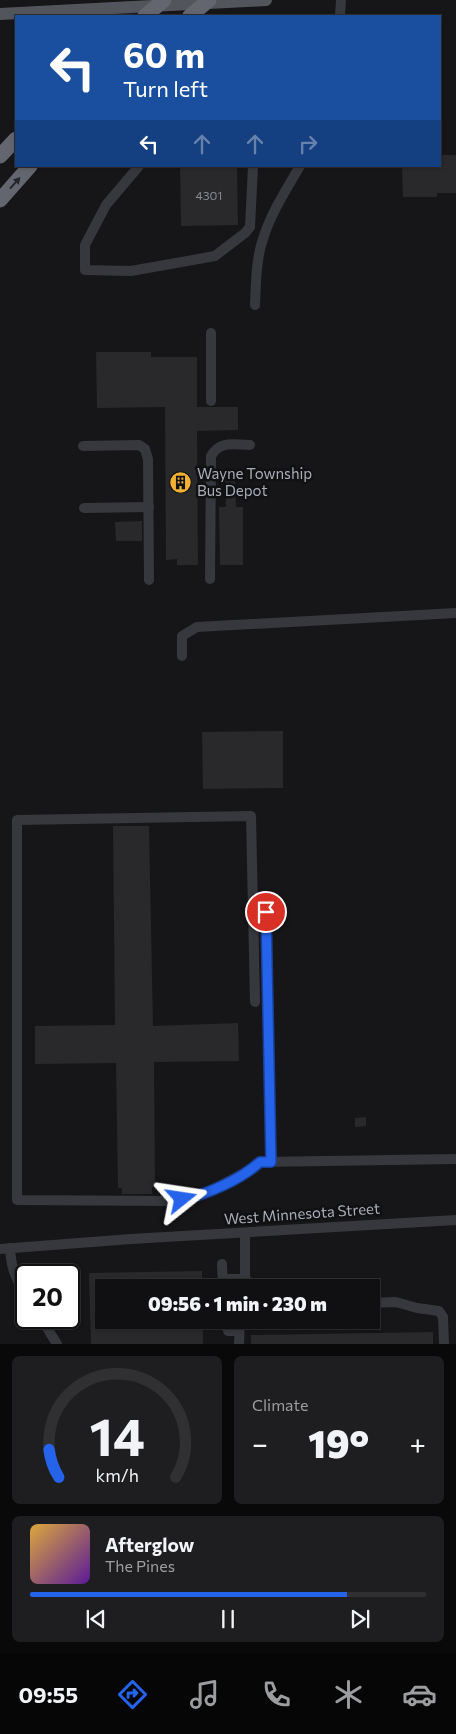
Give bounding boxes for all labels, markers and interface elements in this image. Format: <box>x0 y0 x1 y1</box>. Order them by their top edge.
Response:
text: 60 m <box>123 32 205 75</box>
icon: left <box>40 35 105 100</box>
text: Turn left <box>123 75 208 102</box>
icon: left <box>135 130 163 158</box>
icon: ahead <box>188 130 216 158</box>
icon: ahead <box>241 130 269 158</box>
icon: right <box>294 130 322 158</box>
one-way arrow <box>9 177 21 189</box>
house number: 4301 <box>195 188 223 202</box>
place label: Wayne Township Bus Depot <box>197 464 312 499</box>
building icon: Wayne Township Bus Depot <box>169 471 193 495</box>
pin <box>245 891 287 933</box>
icon: arrive <box>252 898 280 926</box>
position arrow <box>155 1172 207 1224</box>
street label: West Minnesota Street <box>223 1199 380 1227</box>
speed limit sign: 20 <box>15 1264 80 1329</box>
text: 09:56 · 1 min · 230 m <box>148 1292 327 1315</box>
text: Climate <box>252 1395 308 1414</box>
text: 14 <box>89 1403 145 1467</box>
text: 19° <box>308 1419 369 1466</box>
text: − <box>252 1426 268 1460</box>
text: + <box>410 1426 426 1460</box>
text: km/h <box>95 1464 139 1486</box>
text: Afterglow <box>105 1533 194 1556</box>
text: The Pines <box>105 1556 175 1575</box>
icon: previous <box>82 1605 110 1633</box>
icon: pause <box>214 1605 242 1633</box>
icon: next <box>346 1605 374 1633</box>
icon: directions <box>115 1677 150 1712</box>
icon: music <box>187 1677 222 1712</box>
icon: phone <box>259 1677 294 1712</box>
icon: climate <box>331 1677 366 1712</box>
icon: car <box>402 1677 437 1712</box>
text: 09:55 <box>18 1681 78 1708</box>

